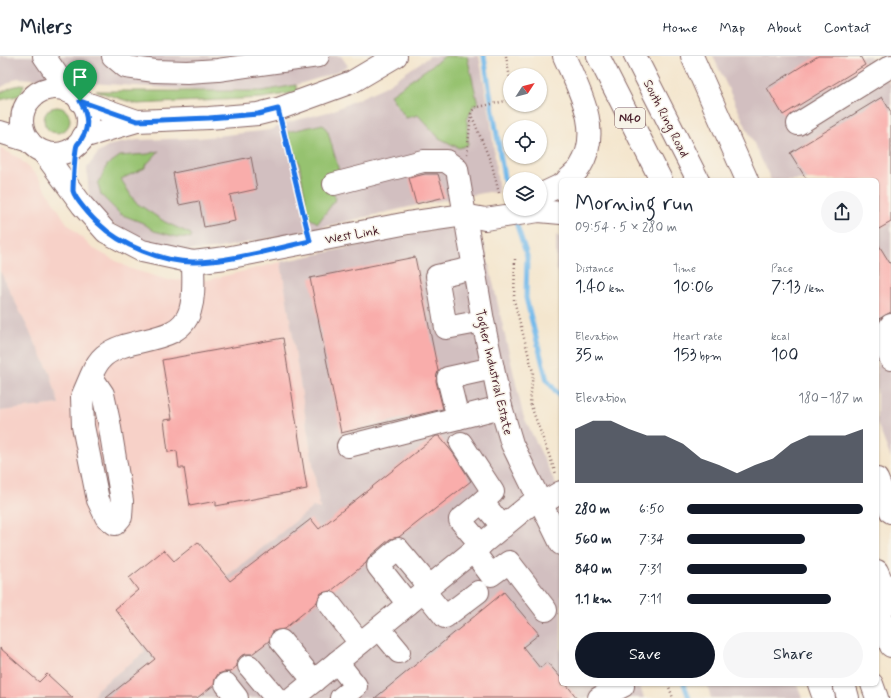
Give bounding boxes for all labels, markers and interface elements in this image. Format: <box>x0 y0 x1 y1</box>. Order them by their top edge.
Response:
text: Milers <box>20 15 72 40</box>
text: Home <box>663 19 697 37</box>
text: Map <box>719 19 745 37</box>
text: About <box>767 19 802 37</box>
text: Contact <box>824 19 871 37</box>
pin <box>63 60 97 101</box>
icon: arrive <box>69 66 91 88</box>
north arrow <box>503 68 547 112</box>
map controls <box>503 68 547 216</box>
street label: South Ring Road <box>638 77 693 161</box>
road number: N40 <box>615 108 645 128</box>
button: locate <box>503 120 547 164</box>
button: layers <box>503 172 547 216</box>
text: Morning run <box>575 190 694 218</box>
button: share <box>821 191 863 233</box>
text: 09:54 · 5 × 280 m <box>575 219 677 236</box>
street label: West Link <box>324 222 381 249</box>
text: Distance <box>575 262 614 276</box>
text: Time <box>673 262 696 276</box>
text: Pace <box>771 262 793 276</box>
text: 1.40 <box>575 276 606 298</box>
text: 10:06 <box>673 276 714 298</box>
text: 7:13 <box>771 276 801 298</box>
text: km <box>606 282 625 296</box>
text: /km <box>801 282 824 296</box>
street label: Togher Industrial Estate <box>469 308 516 437</box>
text: Elevation <box>575 330 618 344</box>
text: Heart rate <box>673 330 722 344</box>
text: kcal <box>771 330 789 344</box>
text: 35 <box>575 344 592 366</box>
text: 153 <box>673 344 697 366</box>
text: 100 <box>771 344 799 366</box>
text: m <box>592 350 603 364</box>
text: bpm <box>697 350 722 364</box>
text: Elevation <box>575 390 626 407</box>
text: 180–187 m <box>798 390 863 407</box>
text: 280 m <box>575 501 610 518</box>
text: 6:50 <box>639 501 664 518</box>
text: 560 m <box>575 531 612 548</box>
text: 7:34 <box>639 531 664 548</box>
text: 840 m <box>575 561 612 578</box>
text: 7:31 <box>639 561 662 578</box>
text: 1.1 km <box>575 591 612 608</box>
text: 7:11 <box>639 591 662 608</box>
button: Save <box>575 632 715 678</box>
button: Share <box>723 632 863 678</box>

